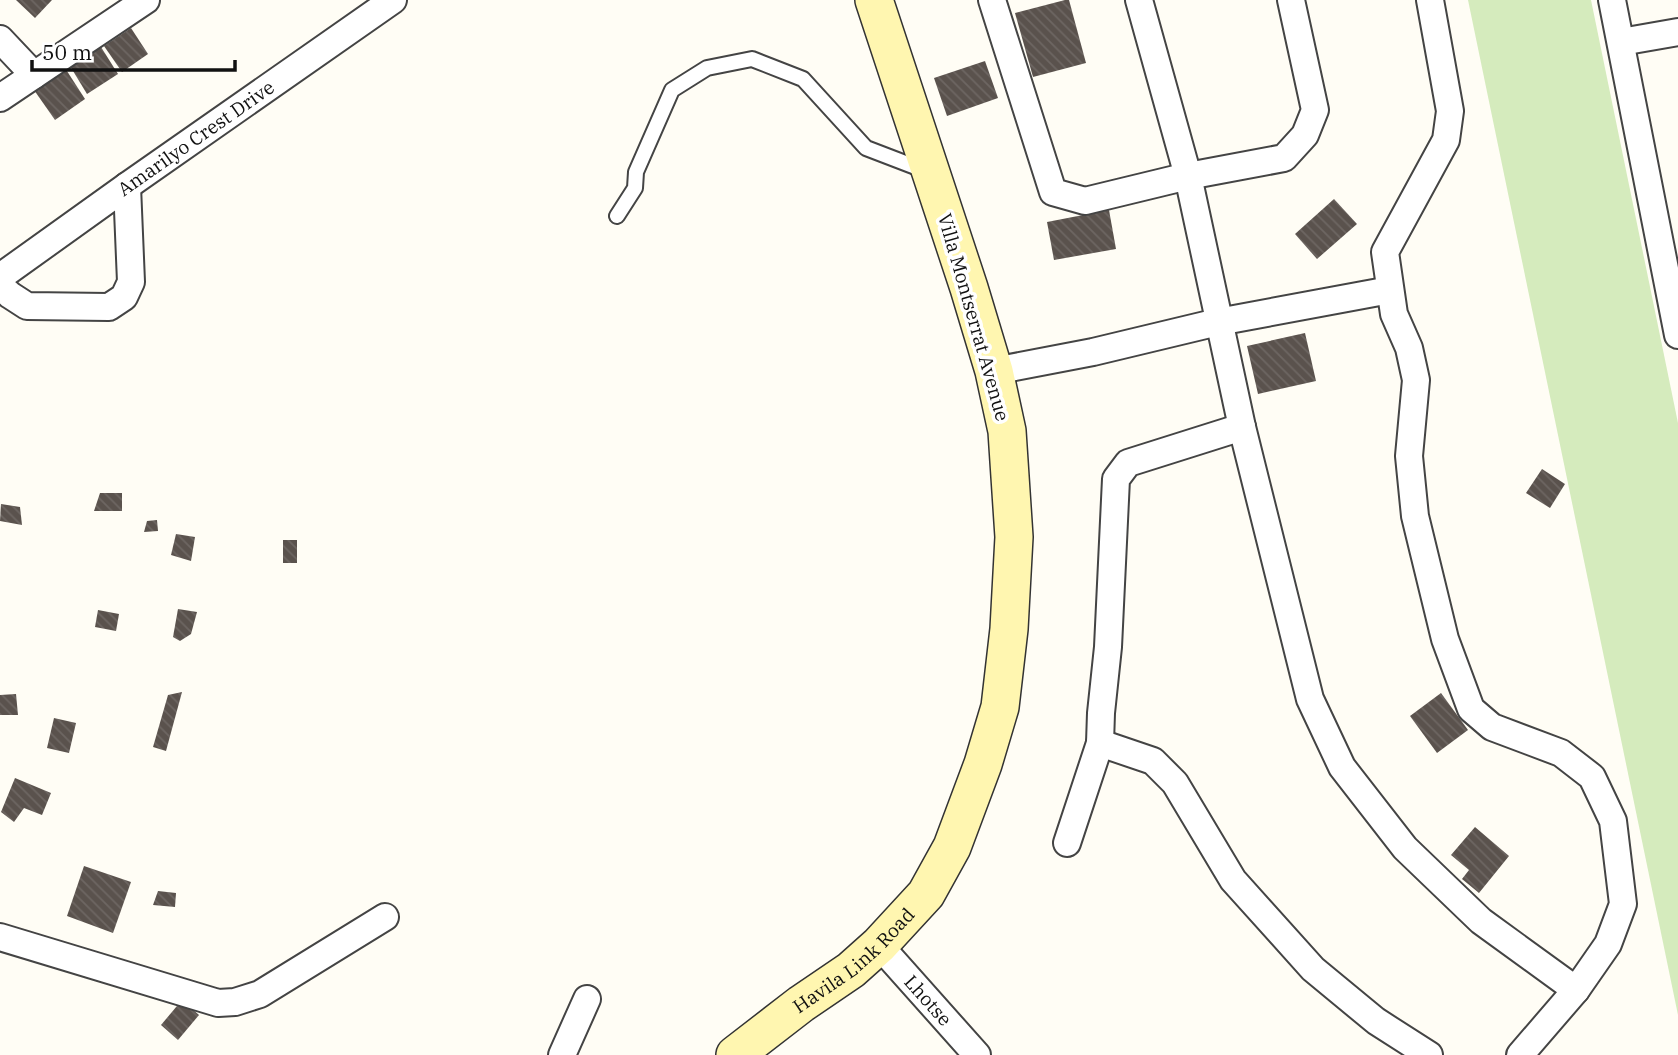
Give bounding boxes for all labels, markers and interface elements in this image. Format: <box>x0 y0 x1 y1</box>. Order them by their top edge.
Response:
scale bar <box>32 28 234 72</box>
text: 50 m <box>42 38 92 66</box>
street label: Amarilyo Crest Drive <box>113 75 279 201</box>
street label: Villa Montserrat Avenue <box>933 210 1015 424</box>
street label: Havila Link Road <box>788 903 919 1018</box>
street label: Lhotse <box>899 970 957 1031</box>

